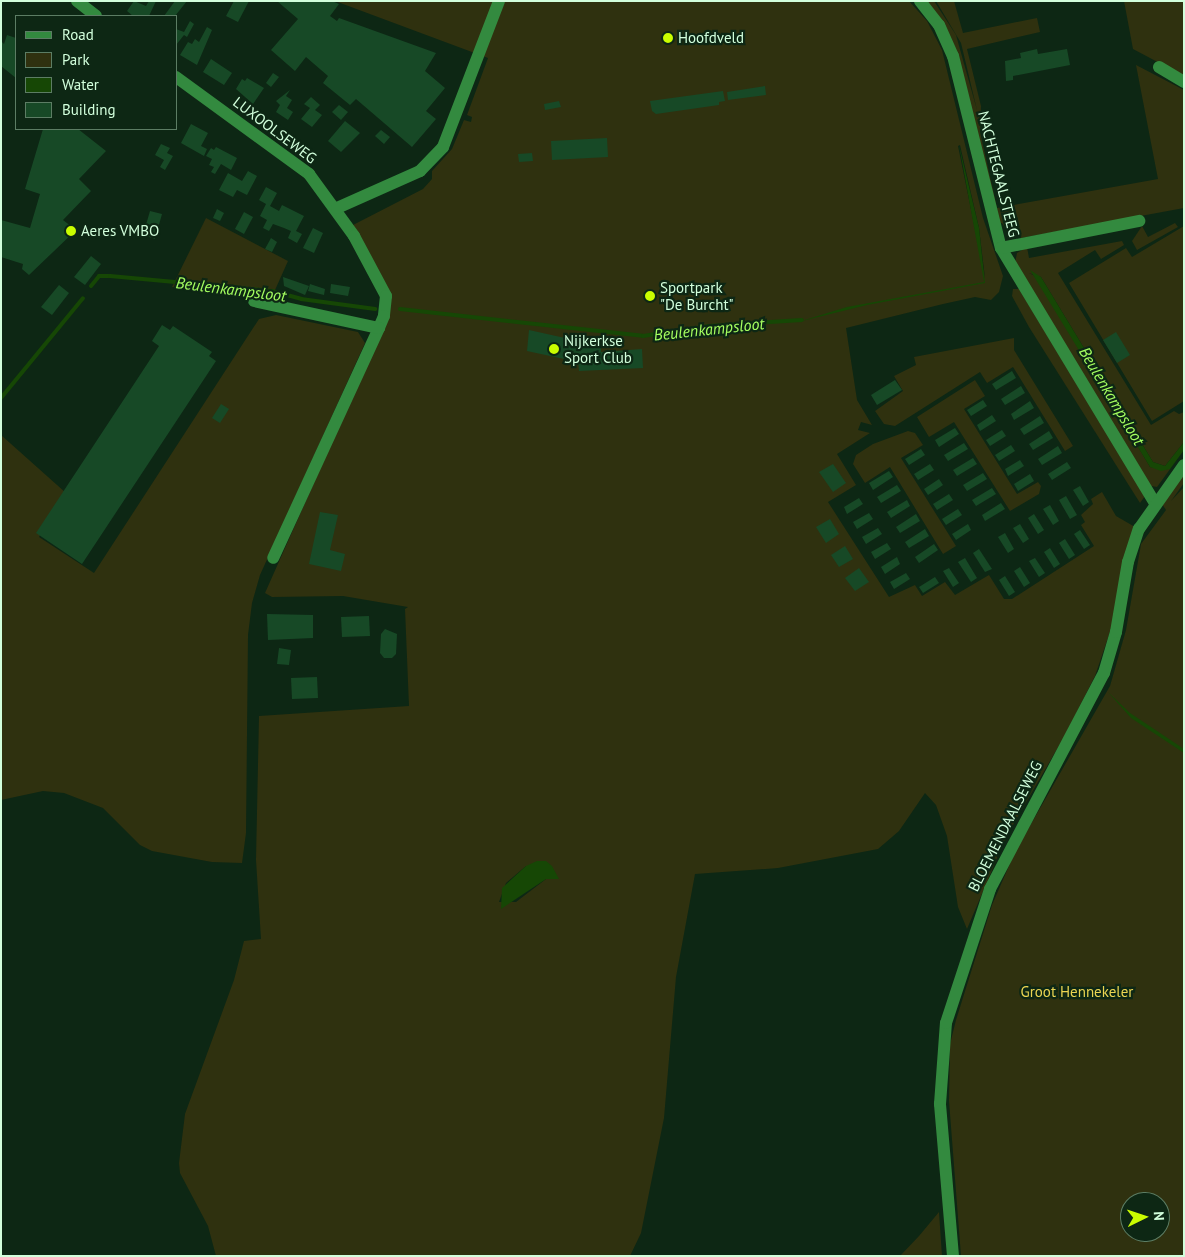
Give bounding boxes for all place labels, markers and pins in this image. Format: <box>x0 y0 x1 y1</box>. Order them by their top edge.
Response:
place label: Hoofdveld <box>678 29 744 47</box>
marker: Hoofdveld <box>662 32 674 44</box>
place label: Aeres VMBO <box>81 222 160 240</box>
marker: Aeres VMBO <box>65 225 77 237</box>
place label: Sportpark "De Burcht" <box>660 278 733 313</box>
marker: Sportpark "De Burcht" <box>644 290 656 302</box>
place label: Nijkerkse Sport Club <box>564 331 632 366</box>
marker: Nijkerkse Sport Club <box>548 343 560 355</box>

